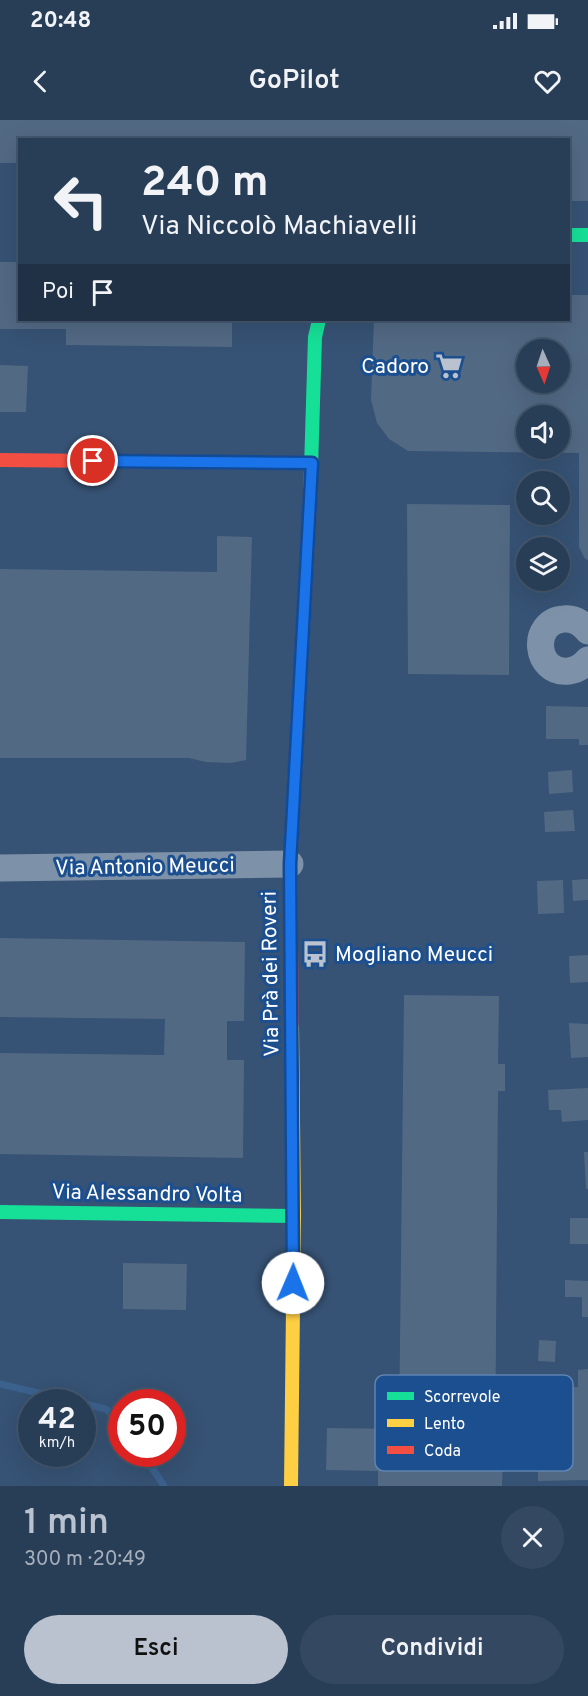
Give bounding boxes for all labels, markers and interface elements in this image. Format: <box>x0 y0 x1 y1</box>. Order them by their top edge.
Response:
text: 20:48 <box>30 8 91 35</box>
text: GoPilot <box>248 64 340 98</box>
icon: back <box>24 65 57 98</box>
icon: heart <box>531 65 564 98</box>
text: 240 m <box>141 158 269 211</box>
icon: left <box>42 162 120 240</box>
text: Via Niccolò Machiavelli <box>141 210 417 244</box>
icon: arrive <box>86 276 119 309</box>
text: Poi <box>42 279 74 306</box>
north arrow <box>516 339 570 393</box>
map controls <box>516 339 570 591</box>
supermarket icon: Cadoro <box>434 351 464 381</box>
place label: Cadoro <box>361 354 429 381</box>
button: sound <box>516 405 570 459</box>
pin <box>67 435 118 486</box>
icon: arrive <box>76 444 109 477</box>
button: search <box>516 471 570 525</box>
button: layers <box>516 537 570 591</box>
street label: Via Antonio Meucci <box>55 852 235 883</box>
street label: Via Prà dei Roveri <box>257 891 286 1057</box>
bus stop icon: Mogliano Meucci <box>300 939 330 969</box>
place label: Mogliano Meucci <box>335 942 493 969</box>
street label: Via Alessandro Volta <box>51 1179 243 1210</box>
position arrow <box>261 1251 325 1315</box>
legend <box>375 1375 573 1471</box>
text: Scorrevole <box>424 1388 500 1408</box>
speed limit sign: 50 <box>108 1389 186 1467</box>
text: 42 <box>38 1402 76 1439</box>
text: Lento <box>424 1415 465 1435</box>
text: km/h <box>39 1434 75 1453</box>
text: Coda <box>424 1442 461 1462</box>
text: 1 min <box>24 1501 109 1547</box>
button: close <box>501 1506 564 1569</box>
text: 300 m · 20:49 <box>24 1547 146 1573</box>
button: Esci <box>24 1615 288 1684</box>
button: Condividi <box>300 1615 564 1684</box>

